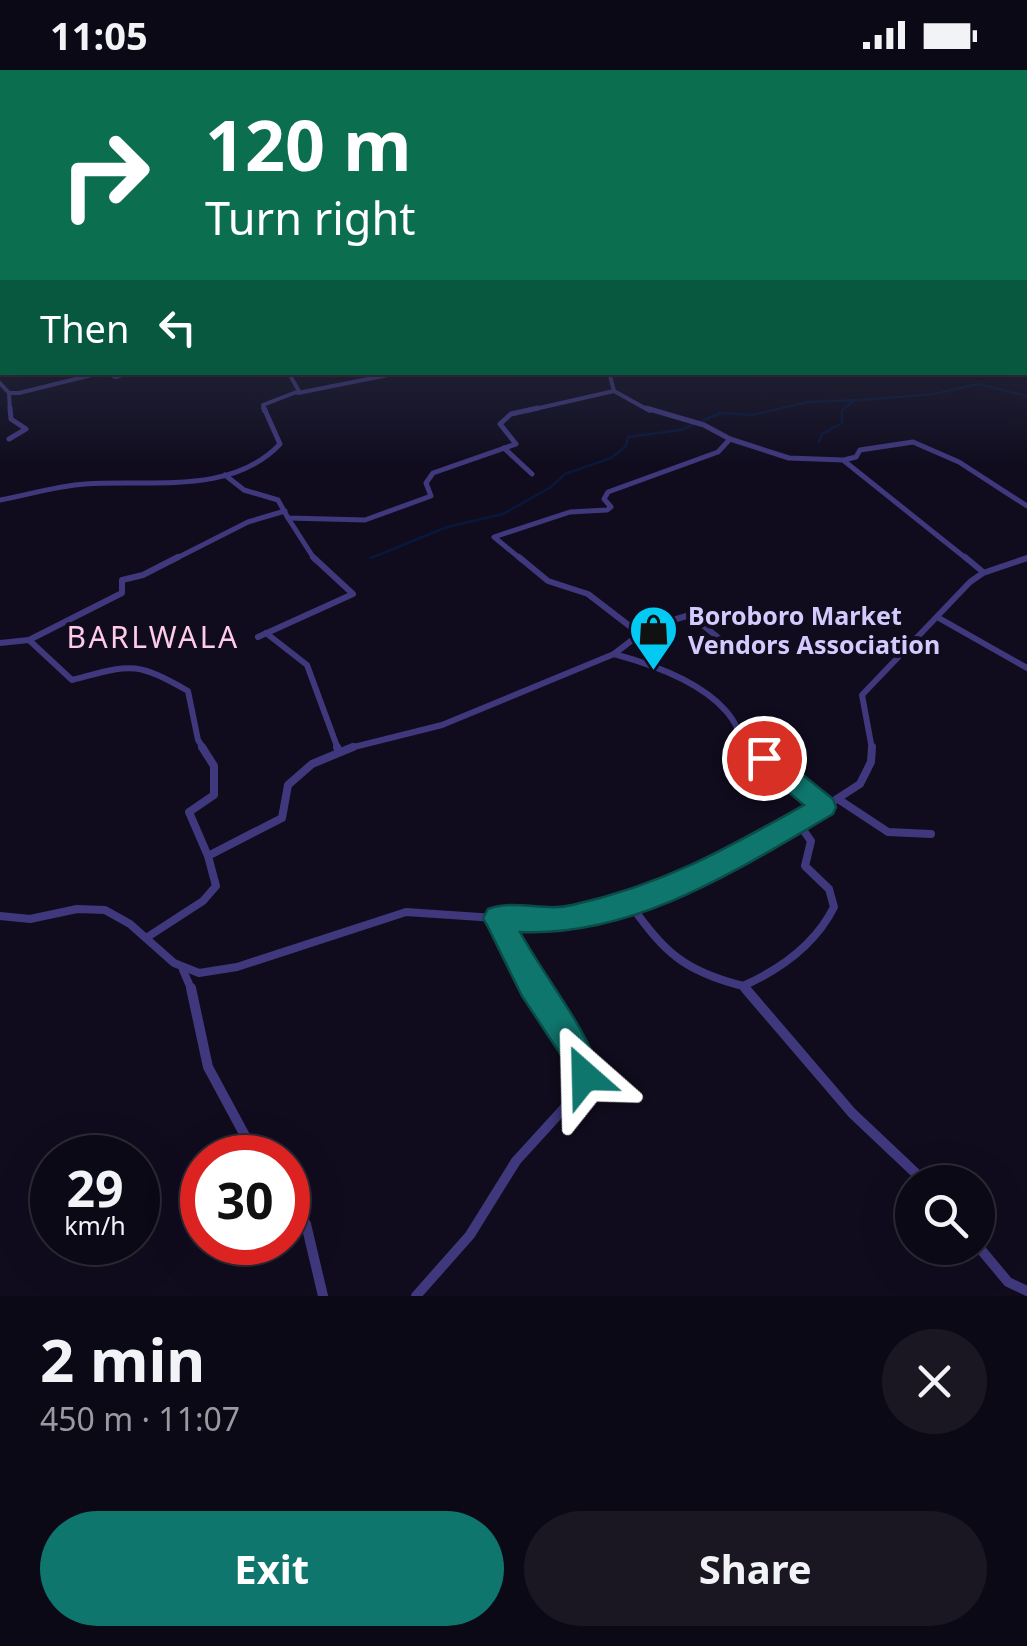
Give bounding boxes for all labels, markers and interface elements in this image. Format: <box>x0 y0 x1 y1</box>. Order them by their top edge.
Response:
text: 11:05 <box>50 9 148 61</box>
text: 120 m <box>205 96 412 192</box>
icon: right <box>40 110 170 240</box>
text: Turn right <box>205 187 416 248</box>
icon: left <box>150 300 205 355</box>
text: Then <box>40 302 130 354</box>
place label: Boroboro Market Vendors Association <box>688 598 940 661</box>
shop icon: Boroboro Market Vendors Association <box>627 604 679 672</box>
district label: BARLWALA <box>66 616 240 657</box>
pin <box>722 716 807 801</box>
icon: arrive <box>737 731 792 786</box>
position arrow <box>533 1024 637 1128</box>
speed limit sign: 30 <box>180 1135 310 1265</box>
text: 29 <box>66 1154 124 1222</box>
map controls <box>895 1165 995 1265</box>
button: search <box>895 1165 995 1265</box>
text: km/h <box>64 1208 126 1242</box>
text: 2 min <box>40 1318 205 1400</box>
button: close <box>882 1329 987 1434</box>
text: 450 m · 11:07 <box>40 1397 240 1440</box>
button: Exit <box>40 1511 504 1626</box>
button: Share <box>524 1511 987 1626</box>

